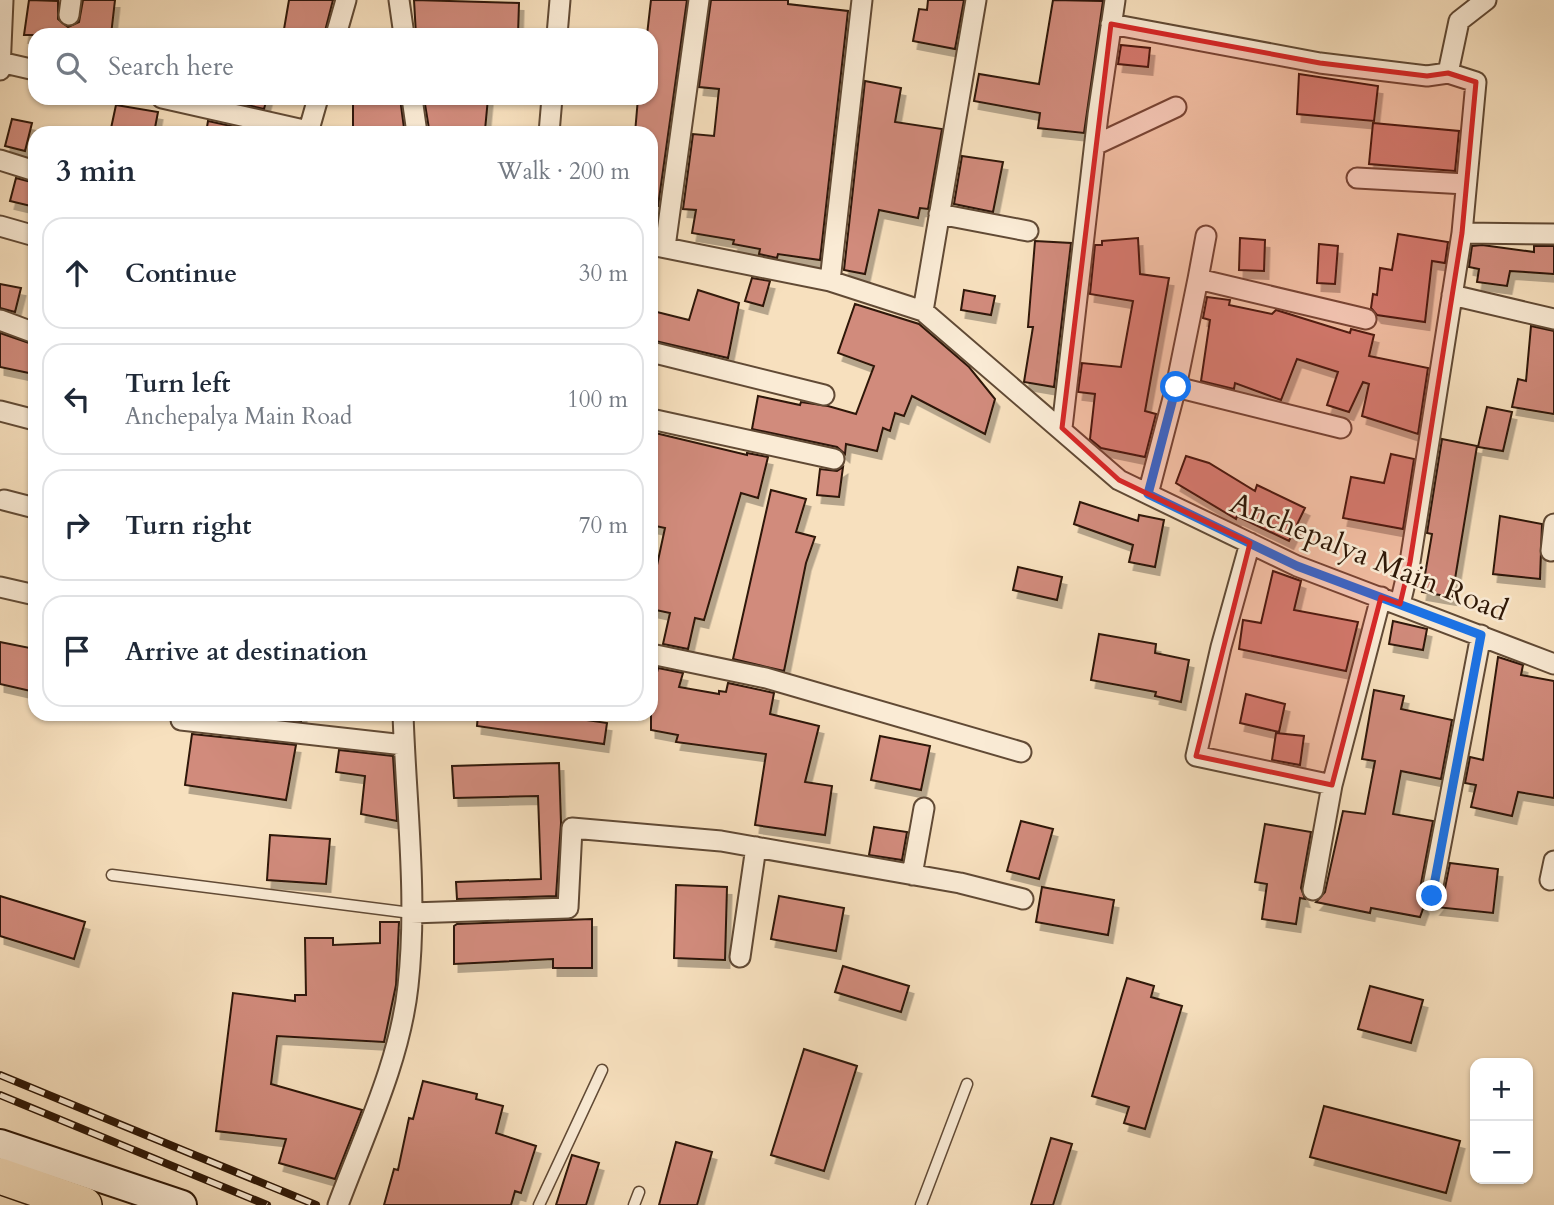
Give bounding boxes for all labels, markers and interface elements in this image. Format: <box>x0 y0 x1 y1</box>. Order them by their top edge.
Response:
search box <box>28 28 658 105</box>
icon: search <box>52 48 90 86</box>
text: Search here <box>108 49 234 84</box>
text: 3 min <box>56 151 136 192</box>
text: Walk · 200 m <box>497 156 630 187</box>
icon: ahead <box>58 254 96 292</box>
text: Continue <box>125 256 237 291</box>
text: 30 m <box>579 258 628 289</box>
text: Turn left <box>125 366 230 401</box>
route start <box>1160 371 1191 402</box>
icon: left <box>58 380 96 418</box>
text: 100 m <box>567 384 628 415</box>
text: Anchepalya Main Road <box>125 401 352 432</box>
street label: Anchepalya Main Road <box>1224 482 1514 632</box>
icon: right <box>58 506 96 544</box>
text: Turn right <box>125 508 252 543</box>
text: 70 m <box>579 510 628 541</box>
icon: arrive <box>58 632 96 670</box>
text: Arrive at destination <box>125 634 368 669</box>
route end <box>1416 880 1447 911</box>
map controls <box>1470 1058 1533 1184</box>
button: + <box>1470 1058 1533 1121</box>
button: − <box>1470 1121 1533 1184</box>

